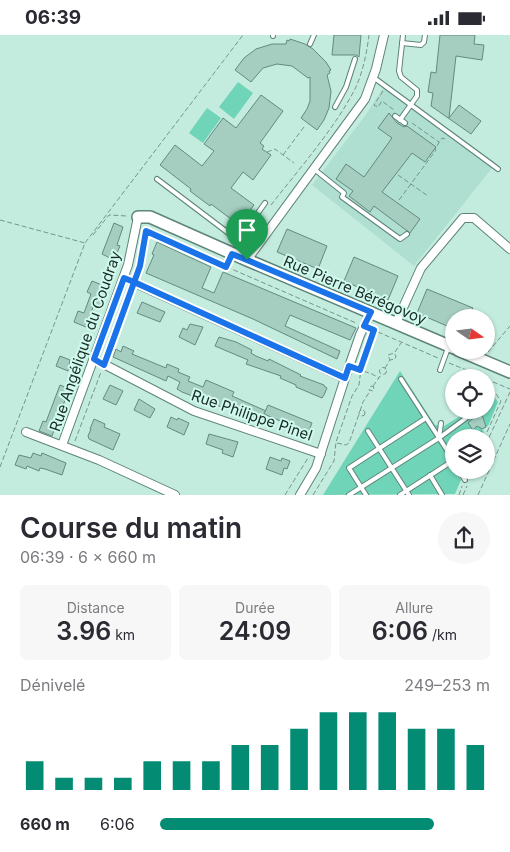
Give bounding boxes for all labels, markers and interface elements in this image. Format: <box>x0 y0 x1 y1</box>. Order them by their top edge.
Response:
text: 06:39 <box>25 6 81 29</box>
pin <box>226 209 268 260</box>
icon: arrive <box>233 216 261 244</box>
street label: Rue Angélique du Coudray <box>45 248 125 434</box>
street label: Rue Pierre Bérégovoy <box>281 251 430 329</box>
north arrow <box>445 309 495 359</box>
map controls <box>445 309 495 479</box>
button: locate <box>445 369 495 419</box>
street label: Rue Philippe Pinel <box>189 385 315 445</box>
button: layers <box>445 429 495 479</box>
text: Course du matin <box>20 511 242 545</box>
button: share <box>438 512 490 564</box>
text: 06:39 · 6 × 660 m <box>20 547 156 567</box>
text: Distance <box>67 599 125 616</box>
text: Durée <box>235 599 275 616</box>
text: Allure <box>395 599 433 616</box>
text: 3.96 <box>56 616 111 646</box>
text: 24:09 <box>219 616 291 646</box>
text: 6:06 <box>372 616 428 646</box>
text: km <box>111 626 135 643</box>
text: /km <box>428 626 457 643</box>
text: Dénivelé <box>20 675 85 695</box>
text: 249–253 m <box>404 675 490 695</box>
text: 660 m <box>20 814 70 834</box>
text: 6:06 <box>100 814 135 834</box>

